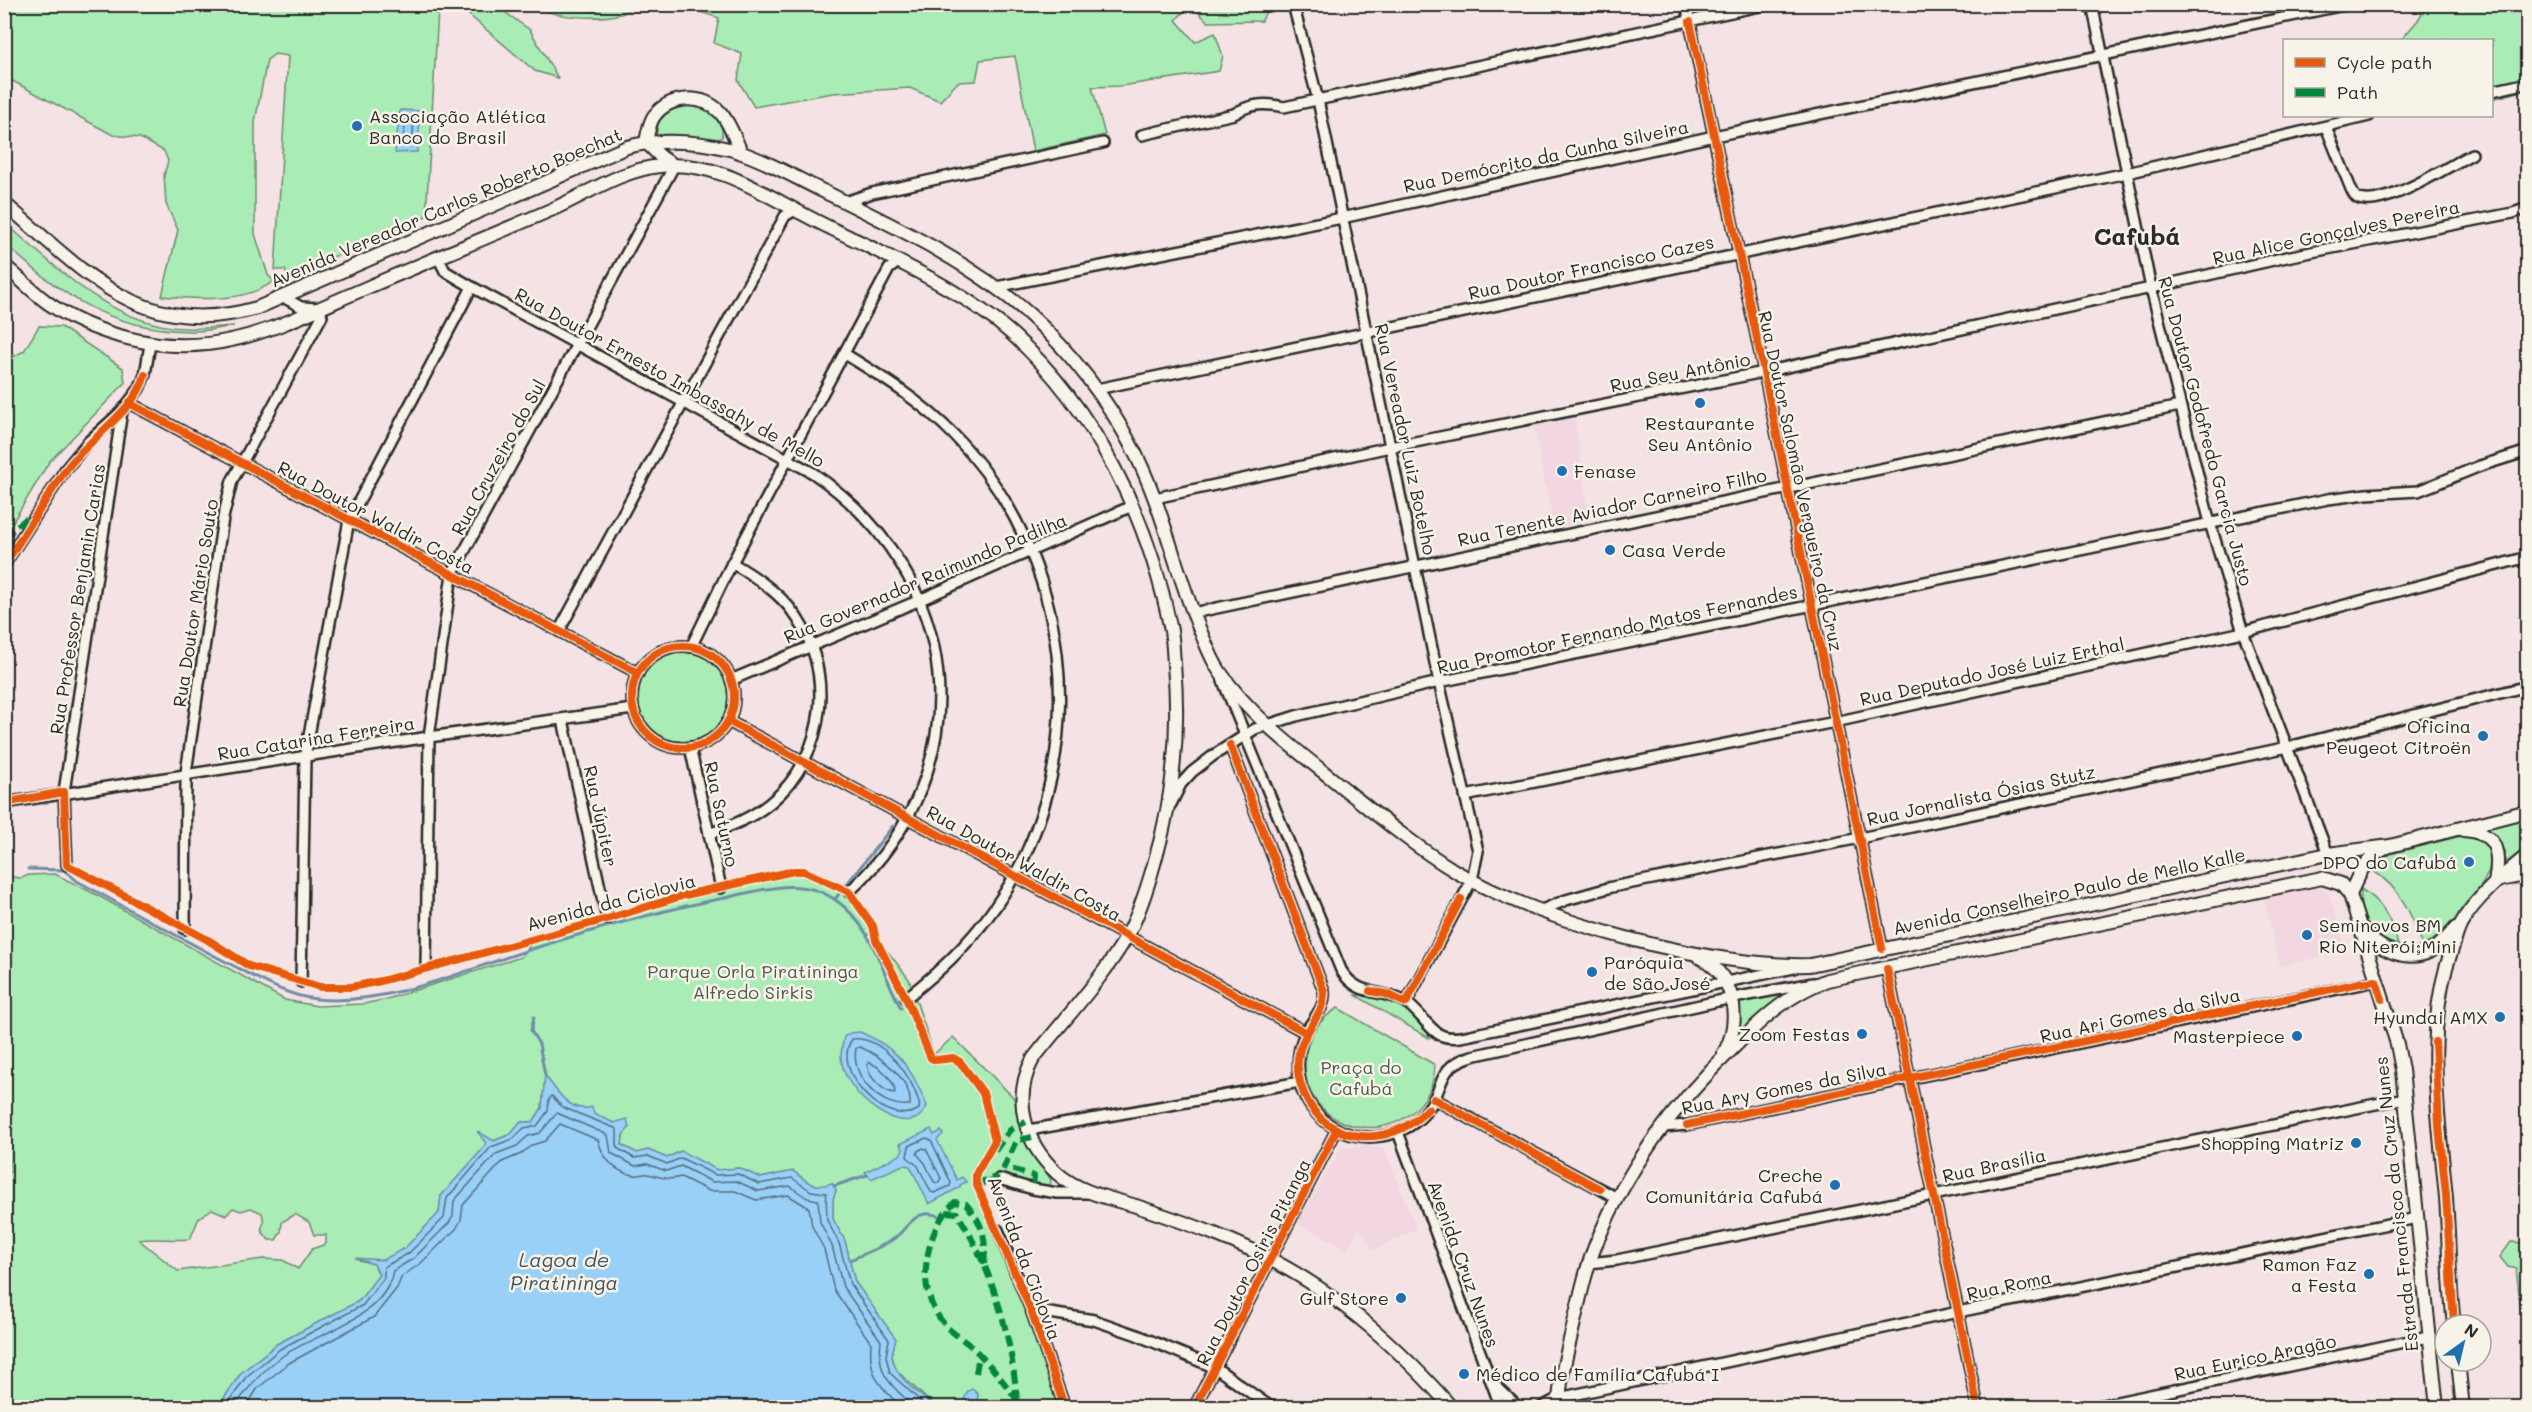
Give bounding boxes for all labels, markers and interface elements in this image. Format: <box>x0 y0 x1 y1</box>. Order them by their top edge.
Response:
legend <box>2283 39 2493 117</box>
text: Cycle path <box>2337 50 2432 74</box>
text: Path <box>2337 80 2377 104</box>
place label: Associação Atlética Banco do Brasil <box>369 104 546 149</box>
street label: Rua Demócrito da Cunha Silveira <box>1401 114 1691 198</box>
marker: Associação Atlética Banco do Brasil <box>350 119 364 133</box>
street label: Avenida Vereador Carlos Roberto Boechat <box>266 122 626 292</box>
street label: Rua Alice Gonçalves Pereira <box>2210 194 2462 270</box>
district label: Cafubá <box>2094 220 2180 251</box>
street label: Rua Doutor Francisco Cazes <box>1466 229 1716 305</box>
street label: Rua Doutor Godofredo Garcia Justo <box>2153 274 2259 589</box>
street label: Rua Doutor Ernesto Imbassahy de Mello <box>511 282 829 473</box>
street label: Rua Doutor Salomão Vergueiro da Cruz <box>1753 309 1849 653</box>
street label: Rua Vereador Luiz Botelho <box>1370 321 1442 557</box>
street label: Rua Seu Antônio <box>1608 347 1753 397</box>
street label: Rua Cruzeiro do Sul <box>445 375 551 539</box>
marker: Restaurante Seu Antônio <box>1693 396 1707 410</box>
place label: Restaurante Seu Antônio <box>1645 411 1755 456</box>
street label: Rua Doutor Waldir Costa <box>274 455 478 579</box>
place label: Fenase <box>1574 459 1636 483</box>
street label: Rua Professor Benjamin Carias <box>44 462 110 736</box>
street label: Rua Tenente Aviador Carneiro Filho <box>1455 462 1769 552</box>
marker: Fenase <box>1555 464 1569 478</box>
street label: Rua Doutor Mário Souto <box>167 497 223 709</box>
street label: Rua Governador Raimundo Padilha <box>780 507 1070 649</box>
place label: Casa Verde <box>1622 538 1726 562</box>
marker: Casa Verde <box>1603 543 1617 557</box>
street label: Rua Promotor Fernando Matos Fernandes <box>1434 579 1800 679</box>
street label: Rua Deputado José Luiz Erthal <box>1858 631 2126 711</box>
street label: Rua Catarina Ferreira <box>216 711 416 765</box>
place label: Oficina Peugeot Citroën <box>2326 714 2471 759</box>
marker: Oficina Peugeot Citroën <box>2476 729 2490 743</box>
street label: Rua Saturno <box>699 759 745 869</box>
street label: Rua Jornalista Ósias Stutz <box>1865 759 2097 831</box>
street label: Rua Júpiter <box>579 763 623 869</box>
street label: Rua Doutor Waldir Costa <box>922 799 1126 927</box>
street label: Avenida Conselheiro Paulo de Mello Kalle <box>1890 842 2248 940</box>
place label: DPO do Cafubá <box>2322 850 2457 874</box>
marker: DPO do Cafubá <box>2462 855 2476 869</box>
street label: Avenida da Ciclovia <box>524 868 698 936</box>
place label: Seminovos BM Rio Niterói;Mini <box>2319 913 2457 958</box>
marker: Seminovos BM Rio Niterói;Mini <box>2300 928 2314 942</box>
place label: Paróquia de São José <box>1604 950 1711 995</box>
park label: Parque Orla Piratininga Alfredo Sirkis <box>647 959 859 1004</box>
marker: Paróquia de São José <box>1585 965 1599 979</box>
street label: Rua Ari Gomes da Silva <box>2038 982 2242 1048</box>
place label: Hyundai AMX <box>2373 1005 2488 1029</box>
marker: Hyundai AMX <box>2493 1010 2507 1024</box>
place label: Zoom Festas <box>1739 1022 1850 1046</box>
place label: Masterpiece <box>2173 1024 2285 1048</box>
marker: Zoom Festas <box>1855 1027 1869 1041</box>
marker: Masterpiece <box>2290 1029 2304 1043</box>
park label: Praça do Cafubá <box>1321 1055 1402 1100</box>
street label: Estrada Francisco da Cruz Nunes <box>2369 1055 2423 1353</box>
street label: Rua Ary Gomes da Silva <box>1679 1056 1889 1120</box>
place label: Shopping Matriz <box>2201 1131 2344 1155</box>
marker: Shopping Matriz <box>2349 1136 2363 1150</box>
street label: Rua Brasília <box>1940 1142 2048 1188</box>
street label: Rua Doutor Osiris Pitanga <box>1190 1154 1316 1370</box>
place label: Creche Comunitária Cafubá <box>1646 1163 1823 1208</box>
street label: Avenida da Ciclovia <box>983 1172 1067 1344</box>
street label: Avenida Cruz Nunes <box>1423 1177 1505 1351</box>
marker: Creche Comunitária Cafubá <box>1828 1178 1842 1192</box>
water label: Lagoa de Piratininga <box>510 1246 618 1295</box>
place label: Ramon Faz a Festa <box>2262 1252 2357 1297</box>
street label: Rua Roma <box>1964 1264 2054 1306</box>
marker: Ramon Faz a Festa <box>2362 1267 2376 1281</box>
place label: Gulf Store <box>1300 1286 1389 1310</box>
marker: Gulf Store <box>1394 1291 1408 1305</box>
north arrow <box>2433 1313 2493 1373</box>
text: N <box>2461 1318 2483 1342</box>
street label: Rua Eurico Aragão <box>2172 1328 2339 1386</box>
place label: Médico de Família Cafubá I <box>1476 1362 1719 1386</box>
marker: Médico de Família Cafubá I <box>1457 1367 1471 1381</box>

